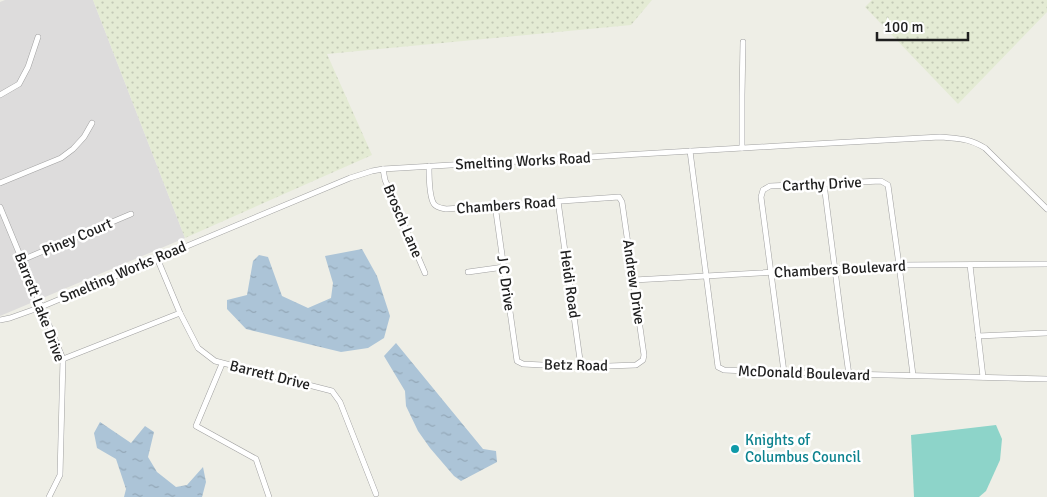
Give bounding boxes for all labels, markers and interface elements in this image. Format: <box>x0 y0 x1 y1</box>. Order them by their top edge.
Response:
scale bar <box>877 10 968 42</box>
text: 100 m <box>884 18 924 36</box>
street label: Smelting Works Road <box>455 148 591 174</box>
street label: Carthy Drive <box>782 173 862 195</box>
street label: Brosch Lane <box>379 182 427 260</box>
street label: Chambers Road <box>456 193 556 217</box>
street label: Piney Court <box>39 214 115 260</box>
street label: Smelting Works Road <box>57 237 189 307</box>
street label: Andrew Drive <box>619 238 649 326</box>
street label: Heidi Road <box>556 249 584 319</box>
street label: Barrett Lake Drive <box>11 250 69 364</box>
street label: J C Drive <box>493 254 519 312</box>
street label: Chambers Boulevard <box>774 257 906 281</box>
street label: Betz Road <box>544 355 608 375</box>
street label: Barrett Drive <box>228 356 312 394</box>
street label: McDonald Boulevard <box>737 362 871 384</box>
place label: Knights of Columbus Council <box>745 431 861 466</box>
marker: Knights of Columbus Council <box>729 443 741 455</box>

